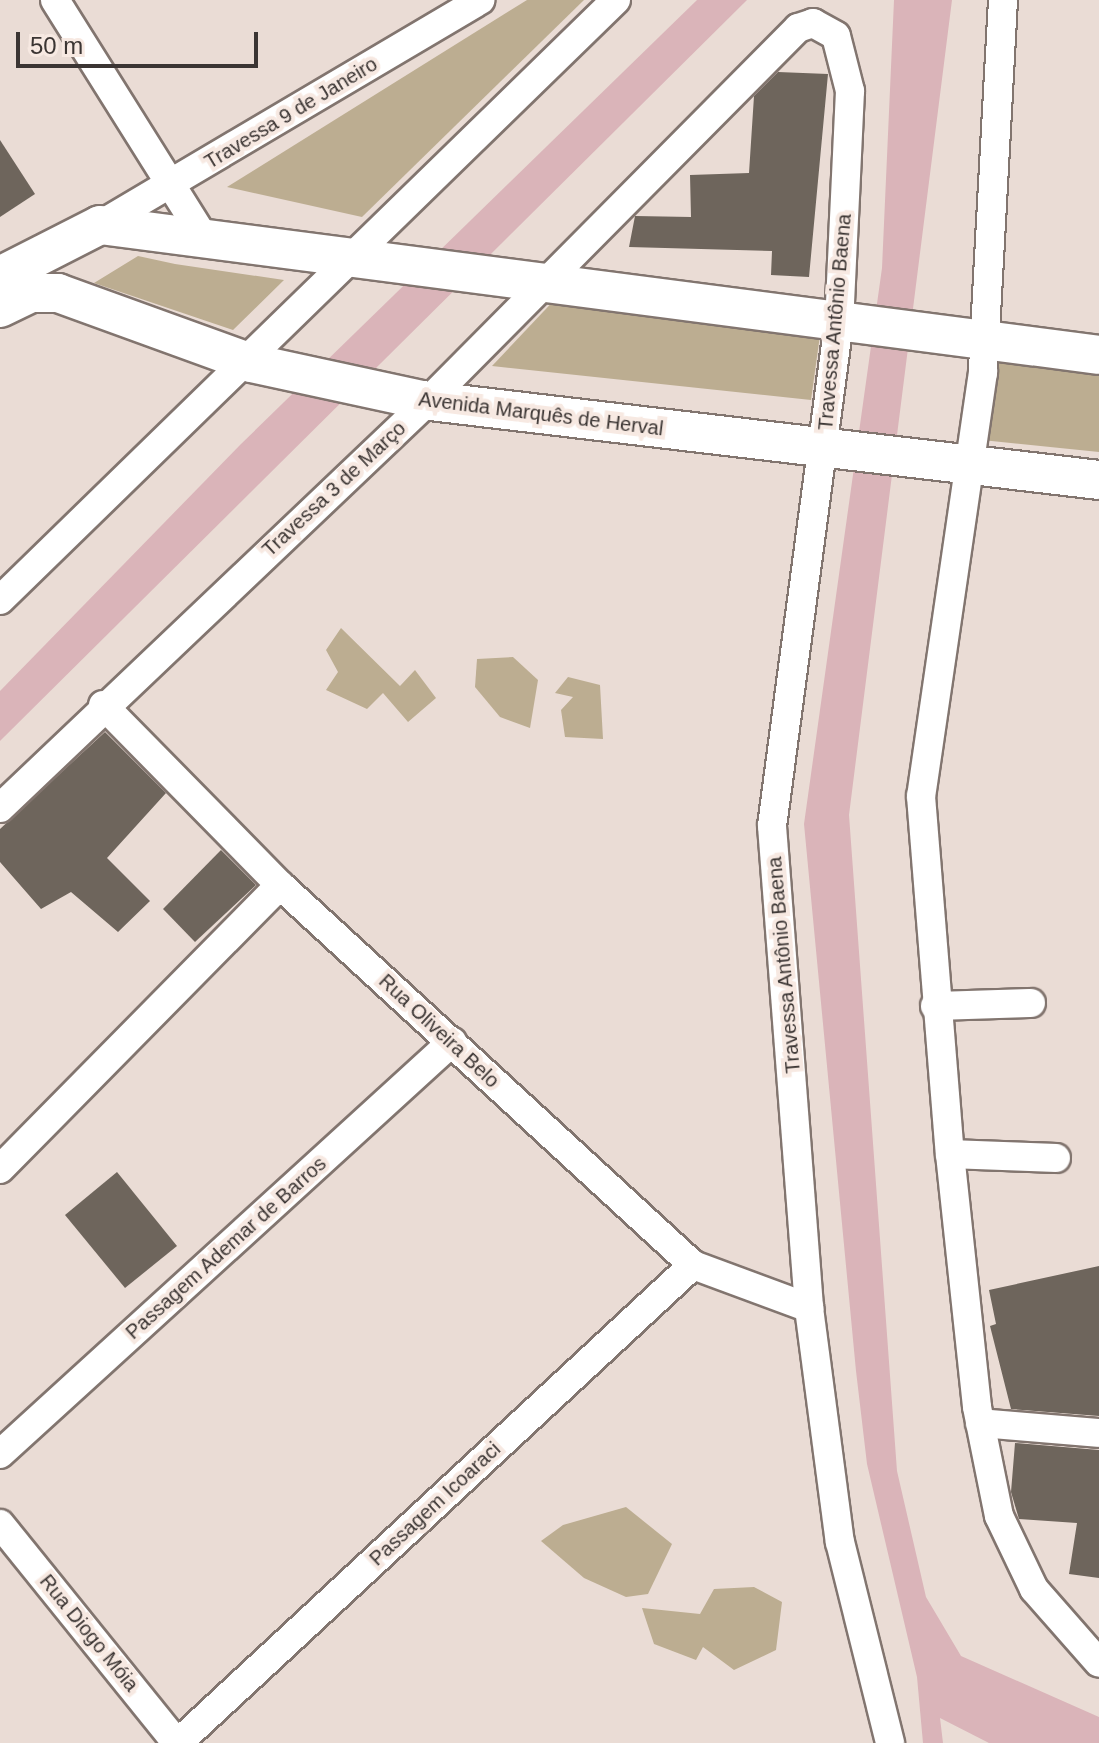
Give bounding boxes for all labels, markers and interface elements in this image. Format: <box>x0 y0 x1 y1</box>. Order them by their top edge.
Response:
scale bar <box>20 16 262 66</box>
text: 50 m <box>30 32 83 59</box>
street label: Travessa 9 de Janeiro <box>200 52 382 174</box>
street label: Travessa Antônio Baena <box>814 212 856 432</box>
street label: Avenida Marquês de Herval <box>417 387 665 441</box>
street label: Travessa 3 de Março <box>257 416 411 562</box>
street label: Travessa Antônio Baena <box>763 855 805 1075</box>
street label: Rua Oliveira Belo <box>374 969 504 1093</box>
street label: Passagem Ademar de Barros <box>120 1151 332 1345</box>
street label: Passagem Icoaraci <box>365 1437 505 1571</box>
street label: Rua Diogo Móia <box>35 1570 143 1696</box>

